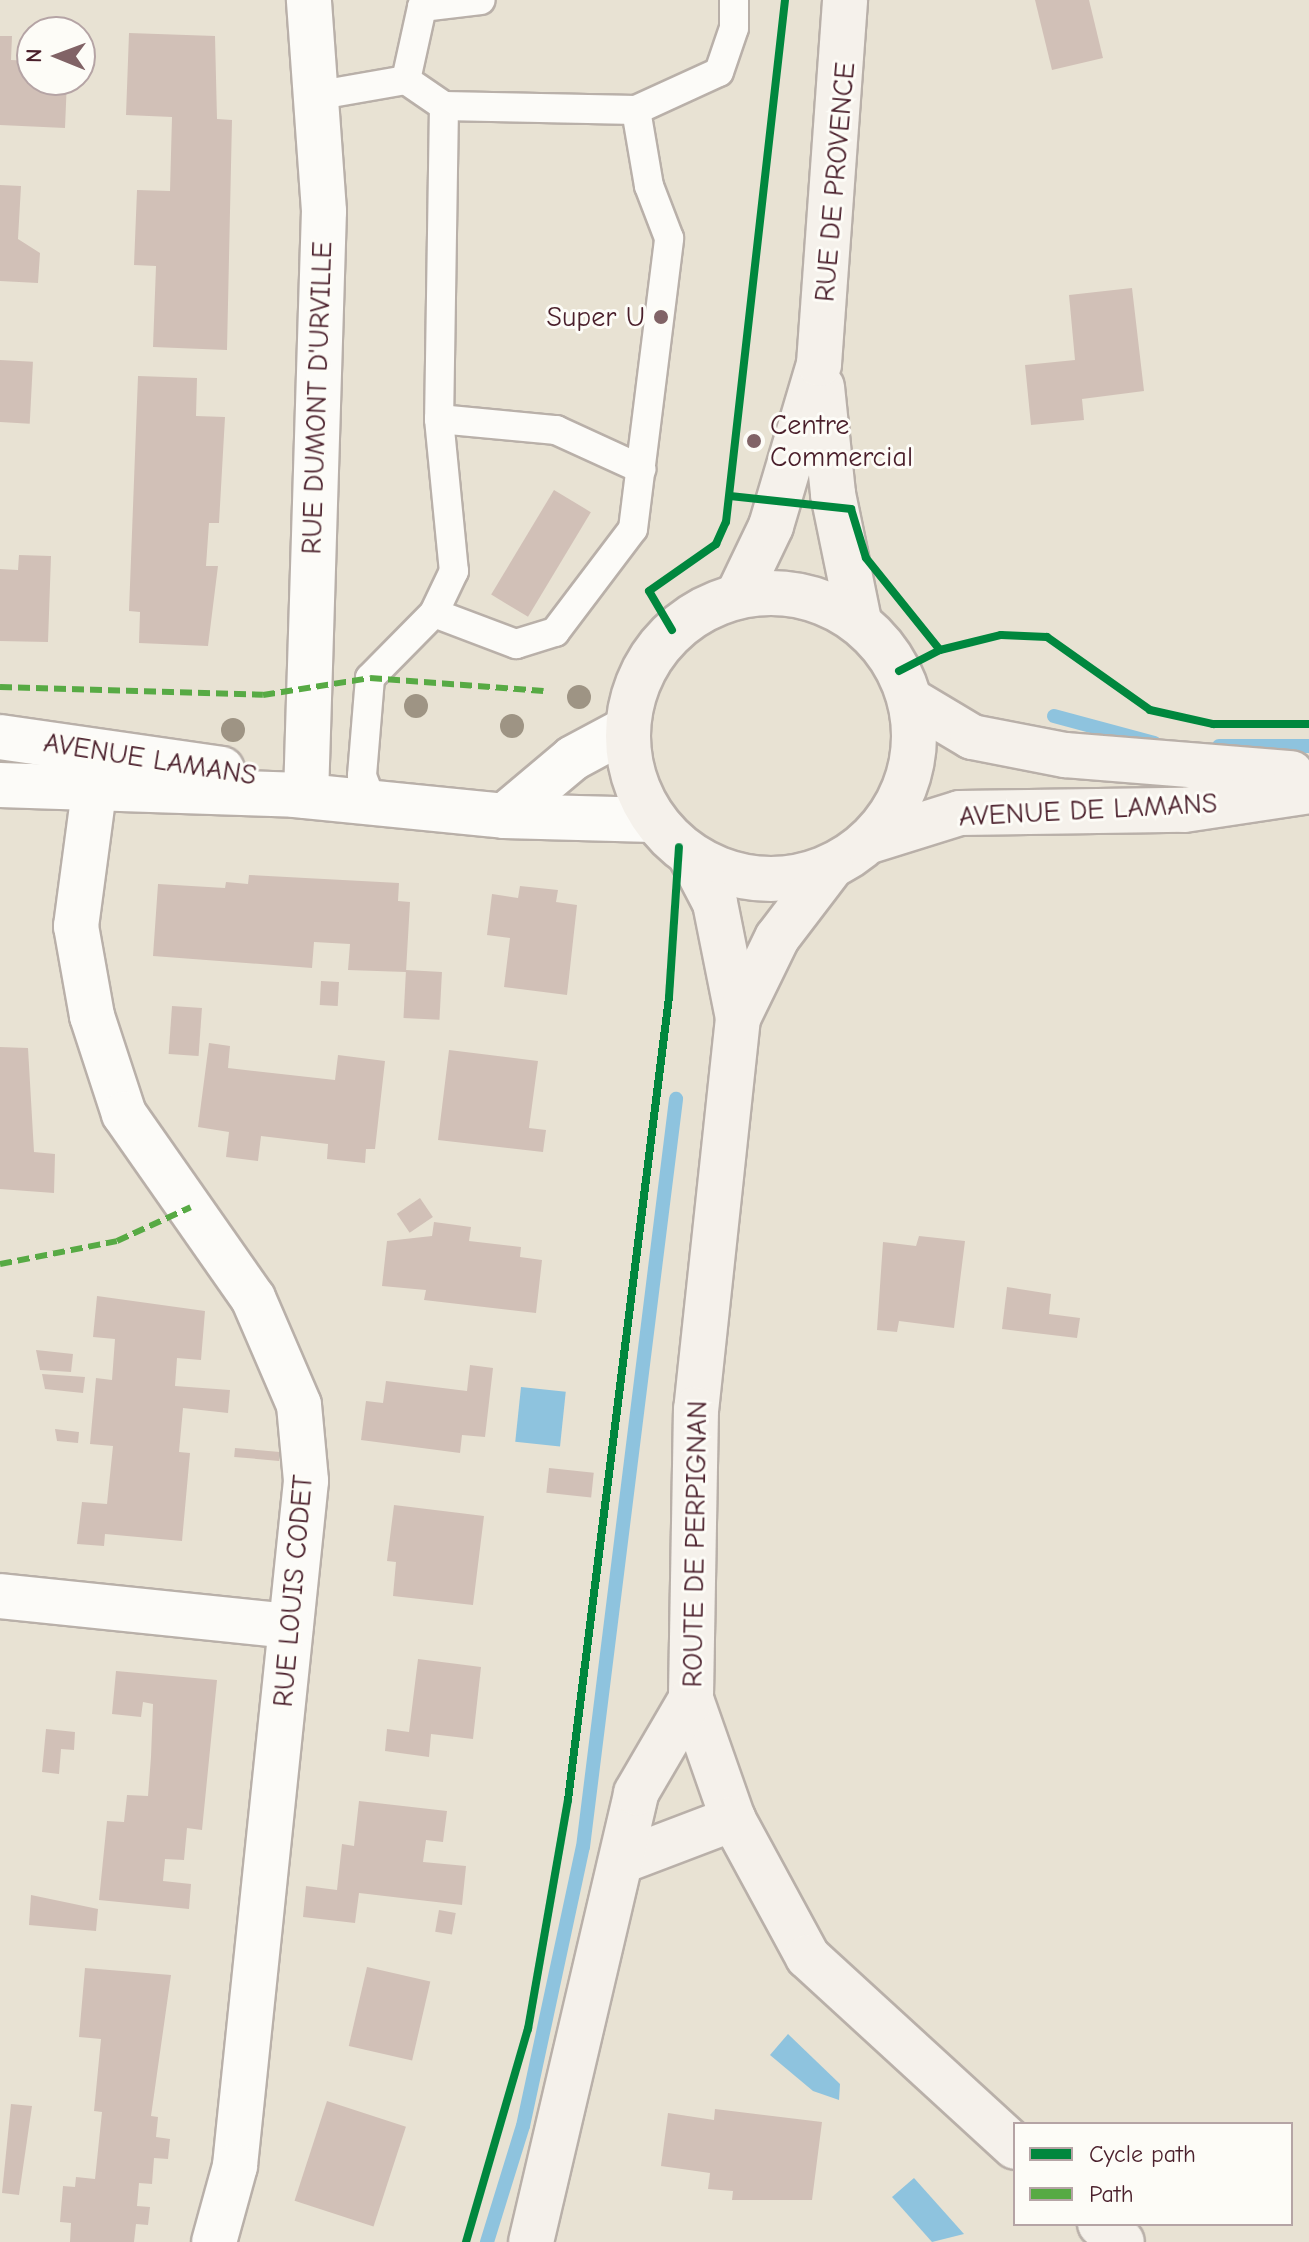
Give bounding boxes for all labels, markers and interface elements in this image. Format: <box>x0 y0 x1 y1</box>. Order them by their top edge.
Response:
north arrow <box>16 16 96 96</box>
text: N <box>21 48 47 63</box>
street label: RUE DE PROVENCE <box>808 61 862 303</box>
street label: RUE DUMONT D'URVILLE <box>295 241 339 555</box>
place label: Super U <box>547 300 645 334</box>
marker: Super U <box>652 308 670 326</box>
place label: Centre Commercial <box>770 408 913 474</box>
marker: Centre Commercial <box>745 432 763 450</box>
street label: AVENUE LAMANS <box>41 726 259 792</box>
street label: AVENUE DE LAMANS <box>958 786 1218 834</box>
street label: ROUTE DE PERPIGNAN <box>676 1400 714 1688</box>
street label: RUE LOUIS CODET <box>266 1474 320 1708</box>
legend <box>1013 2122 1293 2226</box>
text: Cycle path <box>1089 2140 1196 2168</box>
text: Path <box>1089 2180 1134 2208</box>

